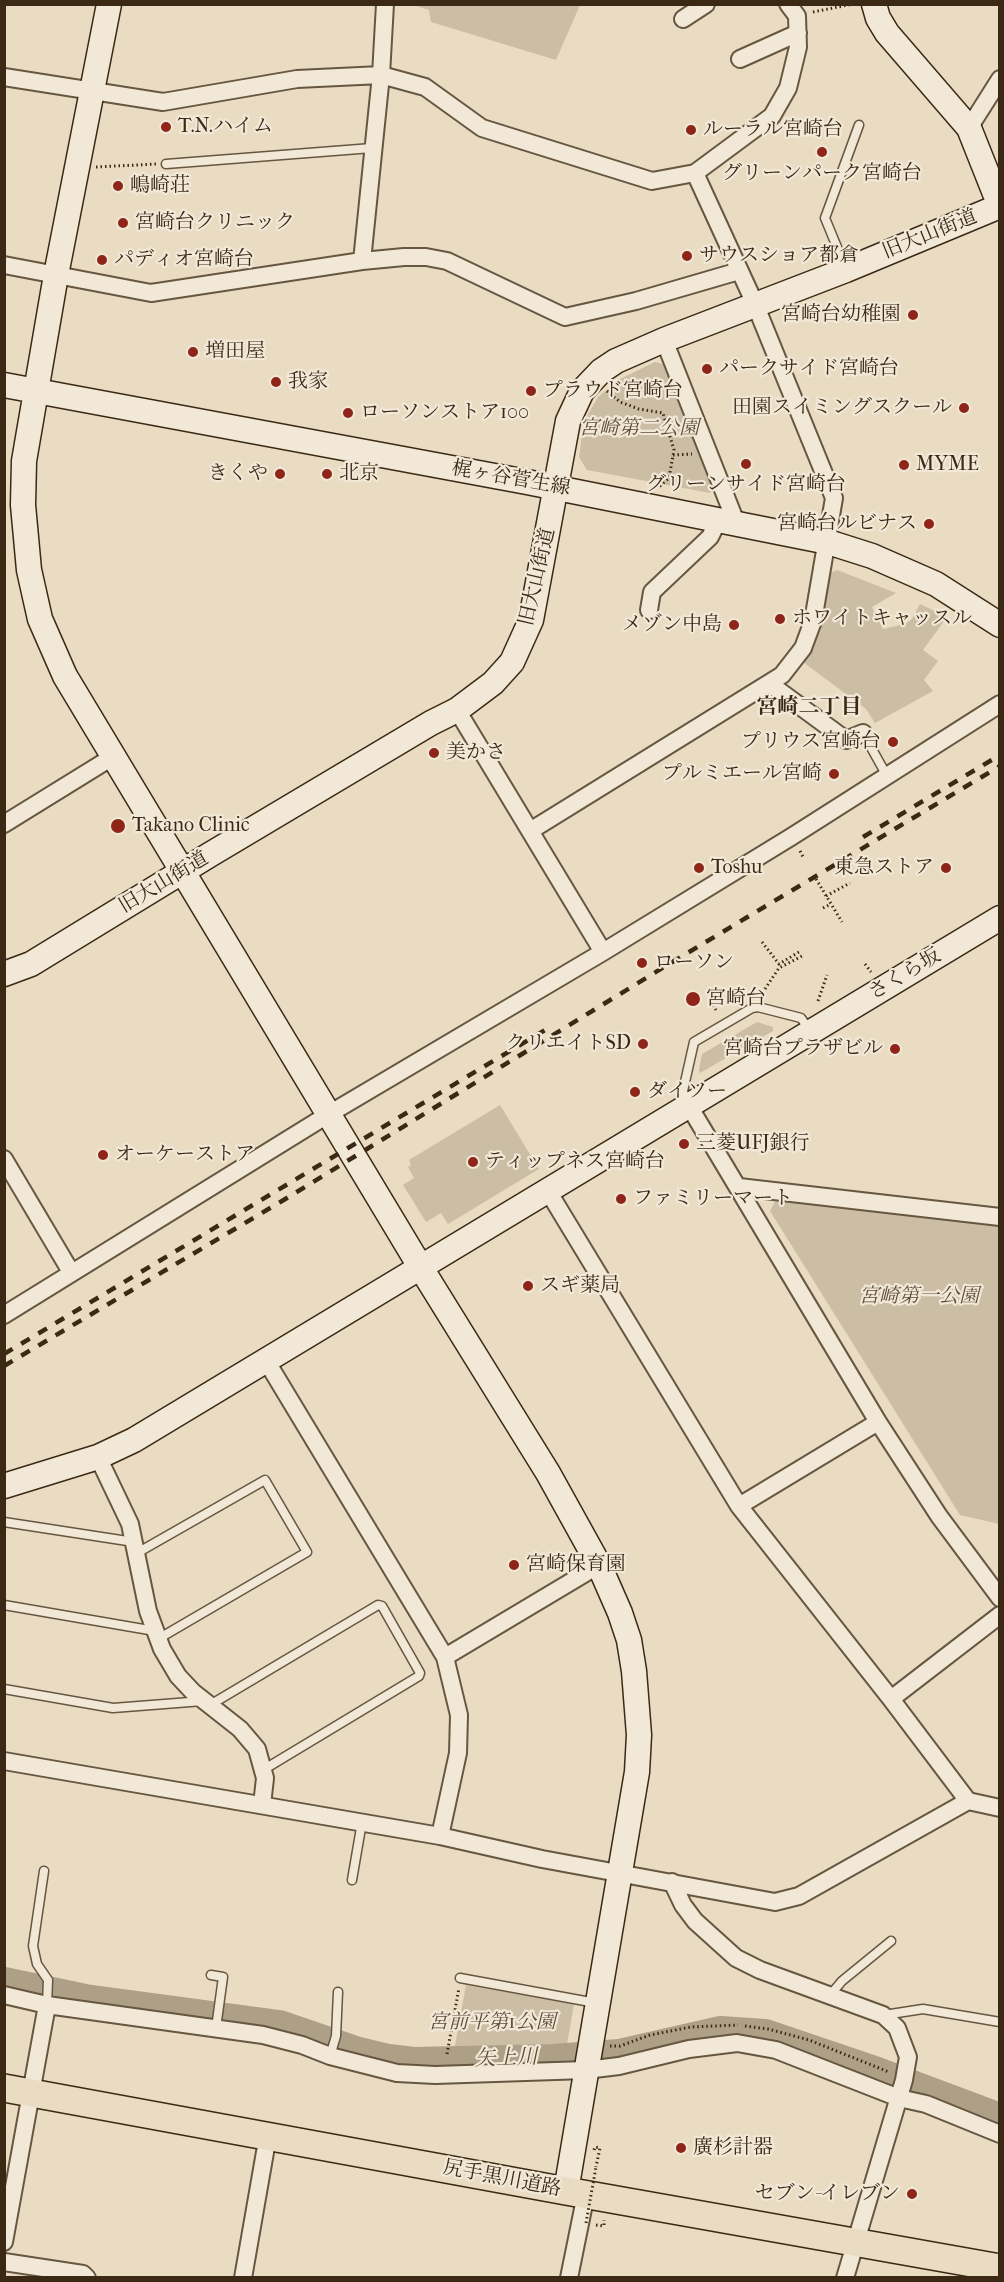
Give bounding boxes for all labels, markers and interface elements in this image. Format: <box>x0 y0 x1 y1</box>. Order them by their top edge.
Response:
place label: T.N.ハイム <box>178 115 273 139</box>
place label: ルーラル宮崎台 <box>703 118 843 142</box>
marker: T.N.ハイム <box>159 120 173 134</box>
marker: ルーラル宮崎台 <box>684 123 698 137</box>
marker: グリーンパーク宮崎台 <box>815 145 829 159</box>
place label: グリーンパーク宮崎台 <box>722 162 922 186</box>
place label: 嶋崎荘 <box>130 174 190 198</box>
marker: 嶋崎荘 <box>111 179 125 193</box>
street label: 旧大山街道 <box>879 205 981 265</box>
place label: 宮崎台クリニック <box>135 211 295 235</box>
marker: 宮崎台クリニック <box>116 216 130 230</box>
place label: サウスショア都倉 <box>699 244 859 268</box>
place label: パディオ宮崎台 <box>114 248 254 272</box>
marker: サウスショア都倉 <box>680 249 694 263</box>
marker: パディオ宮崎台 <box>95 253 109 267</box>
place label: 宮崎台幼稚園 <box>781 303 901 327</box>
marker: 宮崎台幼稚園 <box>906 308 920 322</box>
place label: 増田屋 <box>205 340 265 364</box>
marker: 増田屋 <box>186 345 200 359</box>
place label: パークサイド宮崎台 <box>719 357 899 381</box>
marker: パークサイド宮崎台 <box>700 362 714 376</box>
place label: 我家 <box>288 370 328 394</box>
marker: 我家 <box>269 375 283 389</box>
place label: プラウド宮崎台 <box>543 379 683 403</box>
marker: プラウド宮崎台 <box>524 384 538 398</box>
place label: 田園スイミングスクール <box>732 396 952 420</box>
place label: ローソンストア100 <box>360 401 529 425</box>
marker: 田園スイミングスクール <box>957 401 971 415</box>
marker: ローソンストア100 <box>341 406 355 420</box>
park label: 宮崎第二公園 <box>579 417 699 441</box>
place label: MYME <box>916 453 979 477</box>
street label: 梶ヶ谷菅生線 <box>450 457 572 501</box>
marker: グリーンサイド宮崎台 <box>739 457 753 471</box>
marker: MYME <box>897 458 911 472</box>
place label: きくや <box>208 462 268 486</box>
place label: 北京 <box>339 462 379 486</box>
marker: きくや <box>273 467 287 481</box>
marker: 北京 <box>320 467 334 481</box>
place label: グリーンサイド宮崎台 <box>646 473 846 497</box>
place label: 宮崎台ルビナス <box>777 512 917 536</box>
marker: 宮崎台ルビナス <box>922 517 936 531</box>
street label: 旧大山街道 <box>515 526 561 628</box>
place label: ホワイトキャッスル <box>792 607 972 631</box>
marker: ホワイトキャッスル <box>773 612 787 626</box>
place label: メゾン中島 <box>622 613 722 637</box>
marker: メゾン中島 <box>727 618 741 632</box>
district label: 宮崎二丁目 <box>757 695 861 721</box>
place label: プリウス宮崎台 <box>741 730 881 754</box>
marker: プリウス宮崎台 <box>886 735 900 749</box>
place label: 美かさ <box>446 741 506 765</box>
marker: 美かさ <box>427 746 441 760</box>
place label: プルミエール宮崎 <box>662 762 822 786</box>
marker: プルミエール宮崎 <box>827 767 841 781</box>
place label: Takano Clinic <box>132 814 250 838</box>
marker: Takano Clinic <box>109 817 127 835</box>
street label: 旧大山街道 <box>115 847 213 919</box>
place label: Toshu <box>711 856 762 880</box>
place label: 東急ストア <box>834 856 934 880</box>
marker: Toshu <box>692 861 706 875</box>
marker: 東急ストア <box>939 861 953 875</box>
street label: さくら坂 <box>865 944 945 1006</box>
place label: ローソン <box>654 951 734 975</box>
marker: ローソン <box>635 956 649 970</box>
place label: 宮崎台 <box>706 987 766 1011</box>
marker: 宮崎台 <box>684 990 702 1008</box>
place label: クリエイトSD <box>505 1032 631 1056</box>
marker: クリエイトSD <box>636 1037 650 1051</box>
place label: 宮崎台プラザビル <box>723 1037 883 1061</box>
marker: 宮崎台プラザビル <box>888 1042 902 1056</box>
place label: ダイソー <box>647 1080 727 1104</box>
marker: ダイソー <box>628 1085 642 1099</box>
place label: 三菱UFJ銀行 <box>696 1132 810 1156</box>
marker: 三菱UFJ銀行 <box>677 1137 691 1151</box>
place label: オーケーストア <box>115 1143 255 1167</box>
marker: オーケーストア <box>96 1148 110 1162</box>
place label: ティップネス宮崎台 <box>485 1150 665 1174</box>
marker: ティップネス宮崎台 <box>466 1155 480 1169</box>
place label: ファミリーマート <box>633 1187 793 1211</box>
marker: ファミリーマート <box>614 1192 628 1206</box>
place label: スギ薬局 <box>540 1274 620 1298</box>
marker: スギ薬局 <box>521 1279 535 1293</box>
park label: 宮崎第一公園 <box>859 1285 979 1309</box>
place label: 宮崎保育園 <box>526 1553 626 1577</box>
marker: 宮崎保育園 <box>507 1558 521 1572</box>
park label: 宮前平第1公園 <box>428 2011 556 2035</box>
water label: 矢上川 <box>474 2045 538 2073</box>
place label: 廣杉計器 <box>693 2136 773 2160</box>
marker: 廣杉計器 <box>674 2141 688 2155</box>
street label: 尻手黒川道路 <box>441 2156 563 2202</box>
place label: セブン-イレブン <box>755 2182 900 2206</box>
marker: セブン-イレブン <box>905 2187 919 2201</box>

